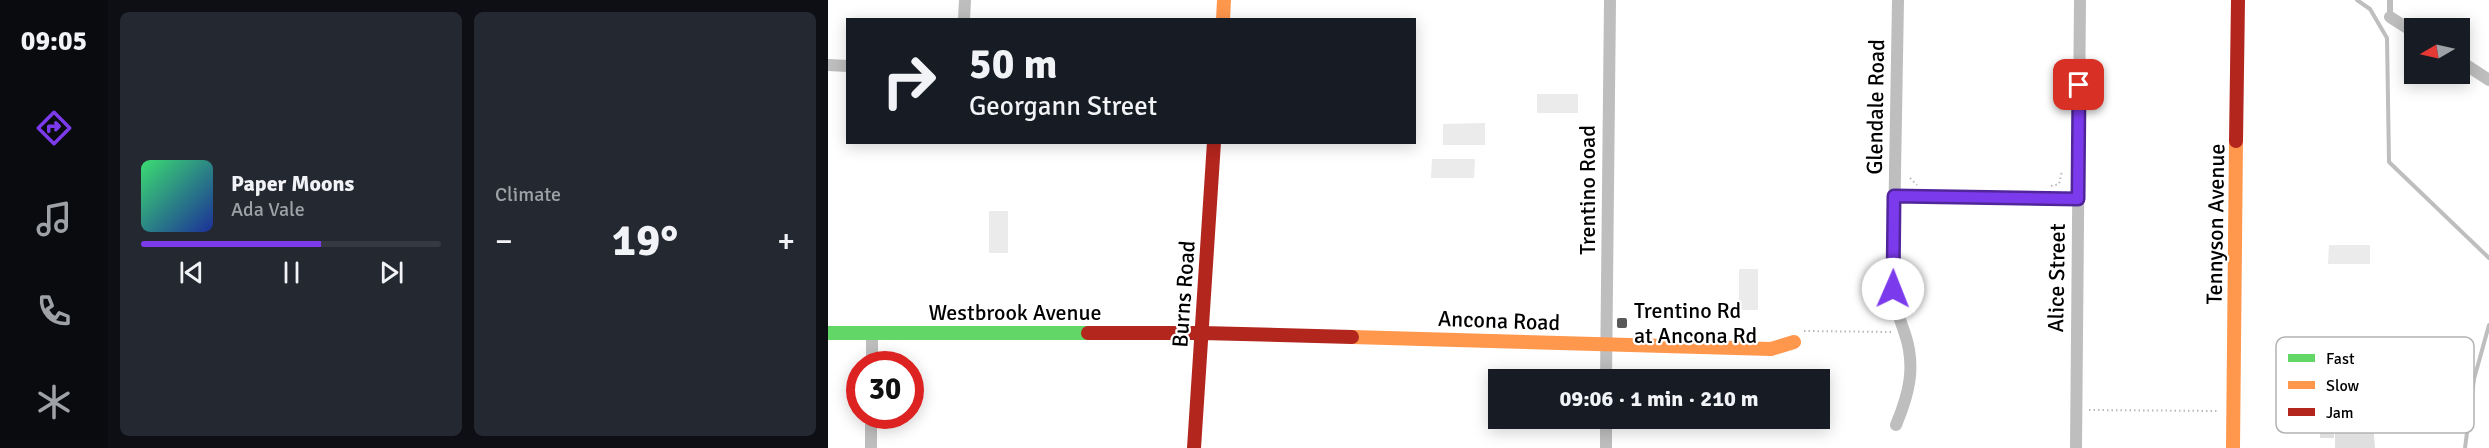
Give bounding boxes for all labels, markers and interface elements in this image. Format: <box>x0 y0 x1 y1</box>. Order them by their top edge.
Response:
north arrow <box>2404 18 2470 84</box>
map controls <box>2404 18 2470 84</box>
text: 09:05 <box>21 25 87 58</box>
text: 50 m <box>969 39 1058 90</box>
street label: Glendale Road <box>1861 39 1890 175</box>
icon: right <box>870 42 948 120</box>
pin <box>2053 59 2104 110</box>
icon: arrive <box>2062 68 2095 101</box>
text: Georgann Street <box>969 90 1157 123</box>
icon: directions <box>33 107 75 149</box>
street label: Trentino Road <box>1574 125 1601 255</box>
street label: Tennyson Avenue <box>2201 143 2230 305</box>
text: Paper Moons <box>231 170 354 197</box>
text: Climate <box>495 182 561 207</box>
text: Ada Vale <box>231 197 305 222</box>
icon: music <box>33 198 75 240</box>
text: 19° <box>612 213 678 268</box>
text: − <box>495 221 513 262</box>
text: + <box>777 221 795 262</box>
street label: Alice Street <box>2042 223 2071 333</box>
street label: Burns Road <box>1166 240 1201 348</box>
icon: previous <box>175 256 208 289</box>
icon: pause <box>275 256 308 289</box>
icon: next <box>375 256 408 289</box>
position arrow <box>1861 257 1925 321</box>
icon: phone <box>33 290 75 332</box>
place label: Trentino Rd at Ancona Rd <box>1634 297 1757 349</box>
street label: Westbrook Avenue <box>928 299 1102 326</box>
street label: Ancona Road <box>1437 305 1561 336</box>
marker: Trentino Rd at Ancona Rd <box>1615 316 1629 330</box>
legend <box>2276 337 2474 433</box>
text: Fast <box>2326 349 2355 369</box>
speed limit sign: 30 <box>846 351 924 429</box>
text: Slow <box>2326 376 2360 396</box>
icon: climate <box>33 381 75 423</box>
text: 09:06 · 1 min · 210 m <box>1559 385 1759 412</box>
text: Jam <box>2326 403 2354 423</box>

